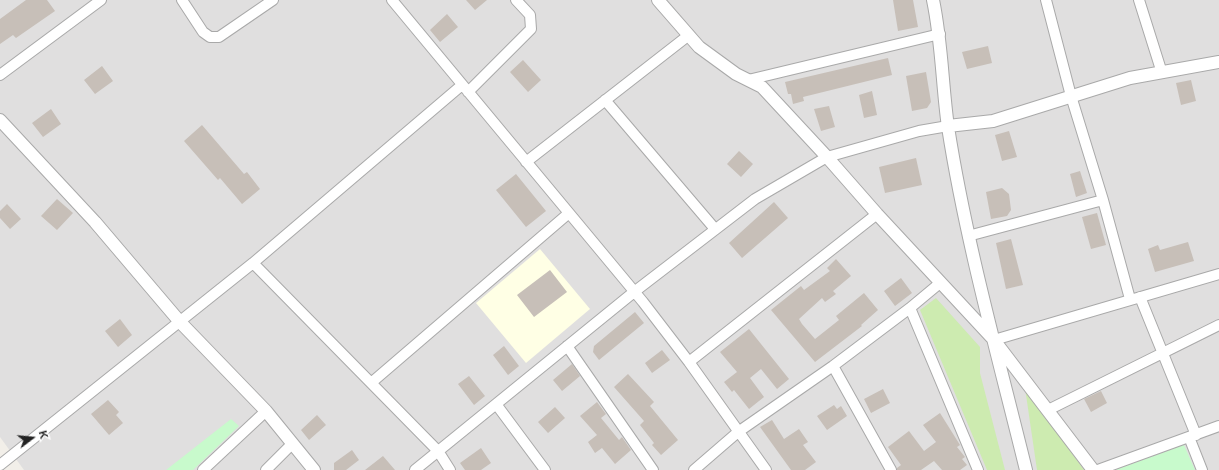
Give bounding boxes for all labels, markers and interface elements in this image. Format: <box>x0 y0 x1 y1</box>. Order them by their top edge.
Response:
north arrow <box>12 418 52 458</box>
text: K <box>37 429 50 440</box>

